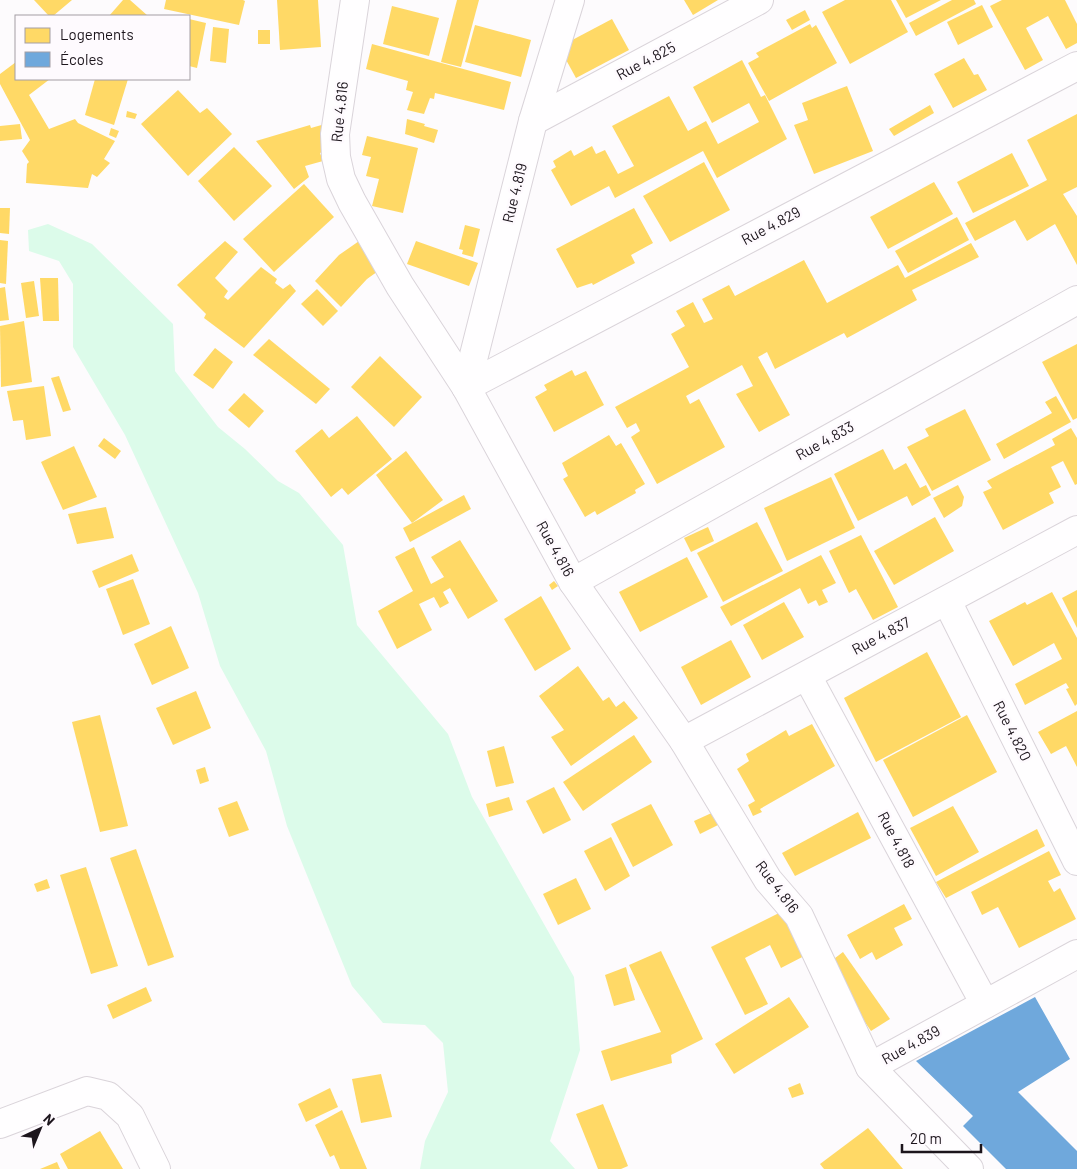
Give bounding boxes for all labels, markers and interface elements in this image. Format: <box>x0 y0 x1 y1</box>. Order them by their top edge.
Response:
legend <box>15 15 190 80</box>
text: Logements <box>60 25 134 43</box>
street label: Rue 4.825 <box>613 37 678 83</box>
text: Écoles <box>60 50 104 68</box>
street label: Rue 4.816 <box>327 81 351 143</box>
street label: Rue 4.819 <box>498 161 530 225</box>
street label: Rue 4.829 <box>738 202 803 248</box>
street label: Rue 4.833 <box>792 417 857 463</box>
street label: Rue 4.816 <box>533 517 579 580</box>
street label: Rue 4.837 <box>848 612 913 658</box>
street label: Rue 4.820 <box>990 698 1036 764</box>
street label: Rue 4.818 <box>875 808 919 871</box>
street label: Rue 4.816 <box>752 857 803 916</box>
street label: Rue 4.839 <box>878 1021 943 1068</box>
north arrow <box>15 1104 65 1154</box>
text: N <box>40 1110 59 1129</box>
scale bar <box>902 1122 981 1154</box>
text: 20 m <box>910 1129 942 1147</box>

